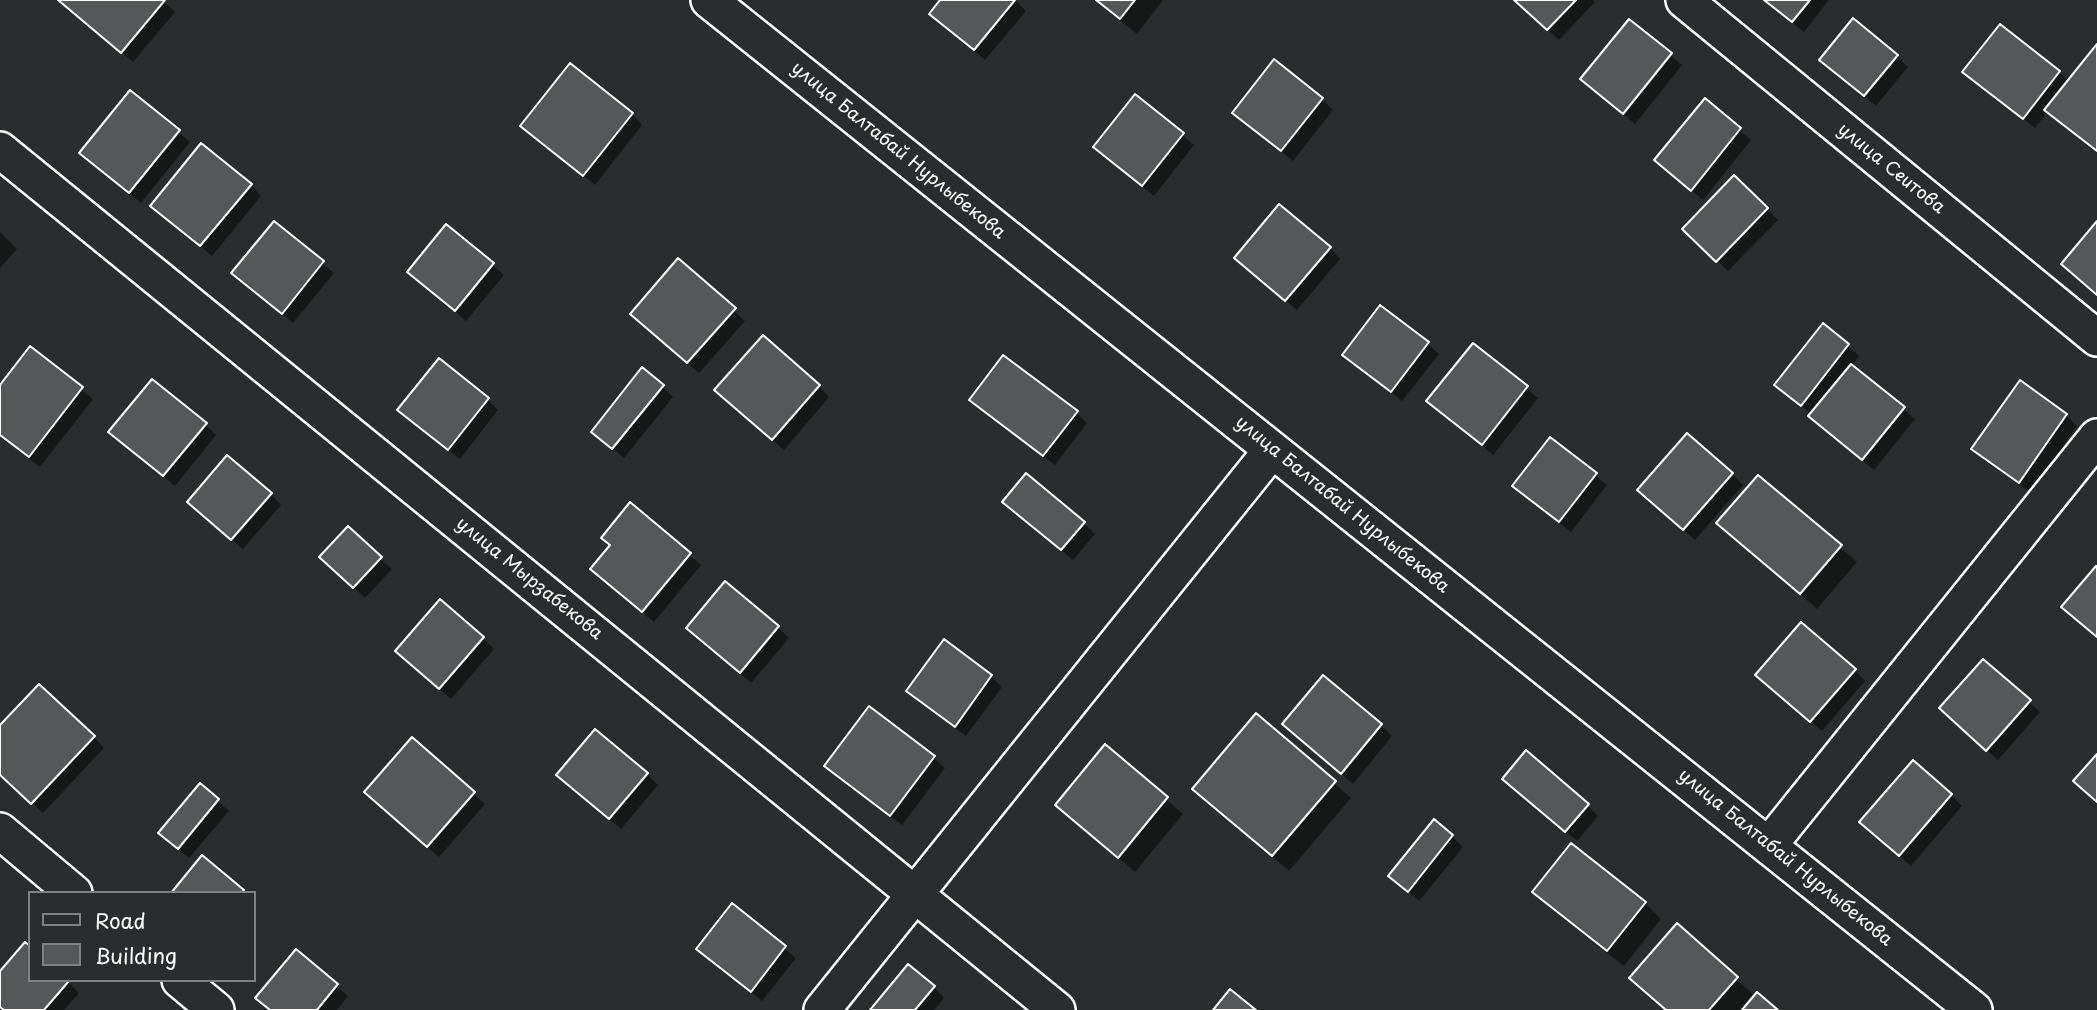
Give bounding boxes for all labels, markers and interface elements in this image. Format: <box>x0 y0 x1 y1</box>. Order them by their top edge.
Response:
street label: улица Балтабай Нурлыбекова <box>787 58 1009 244</box>
street label: улица Сеитова <box>1833 119 1949 219</box>
street label: улица Балтабай Нурлыбекова <box>1231 412 1453 598</box>
street label: улица Мырзабекова <box>451 513 607 645</box>
street label: улица Балтабай Нурлыбекова <box>1674 765 1896 951</box>
legend <box>28 891 256 982</box>
text: Road <box>95 904 146 936</box>
text: Building <box>95 939 177 971</box>

